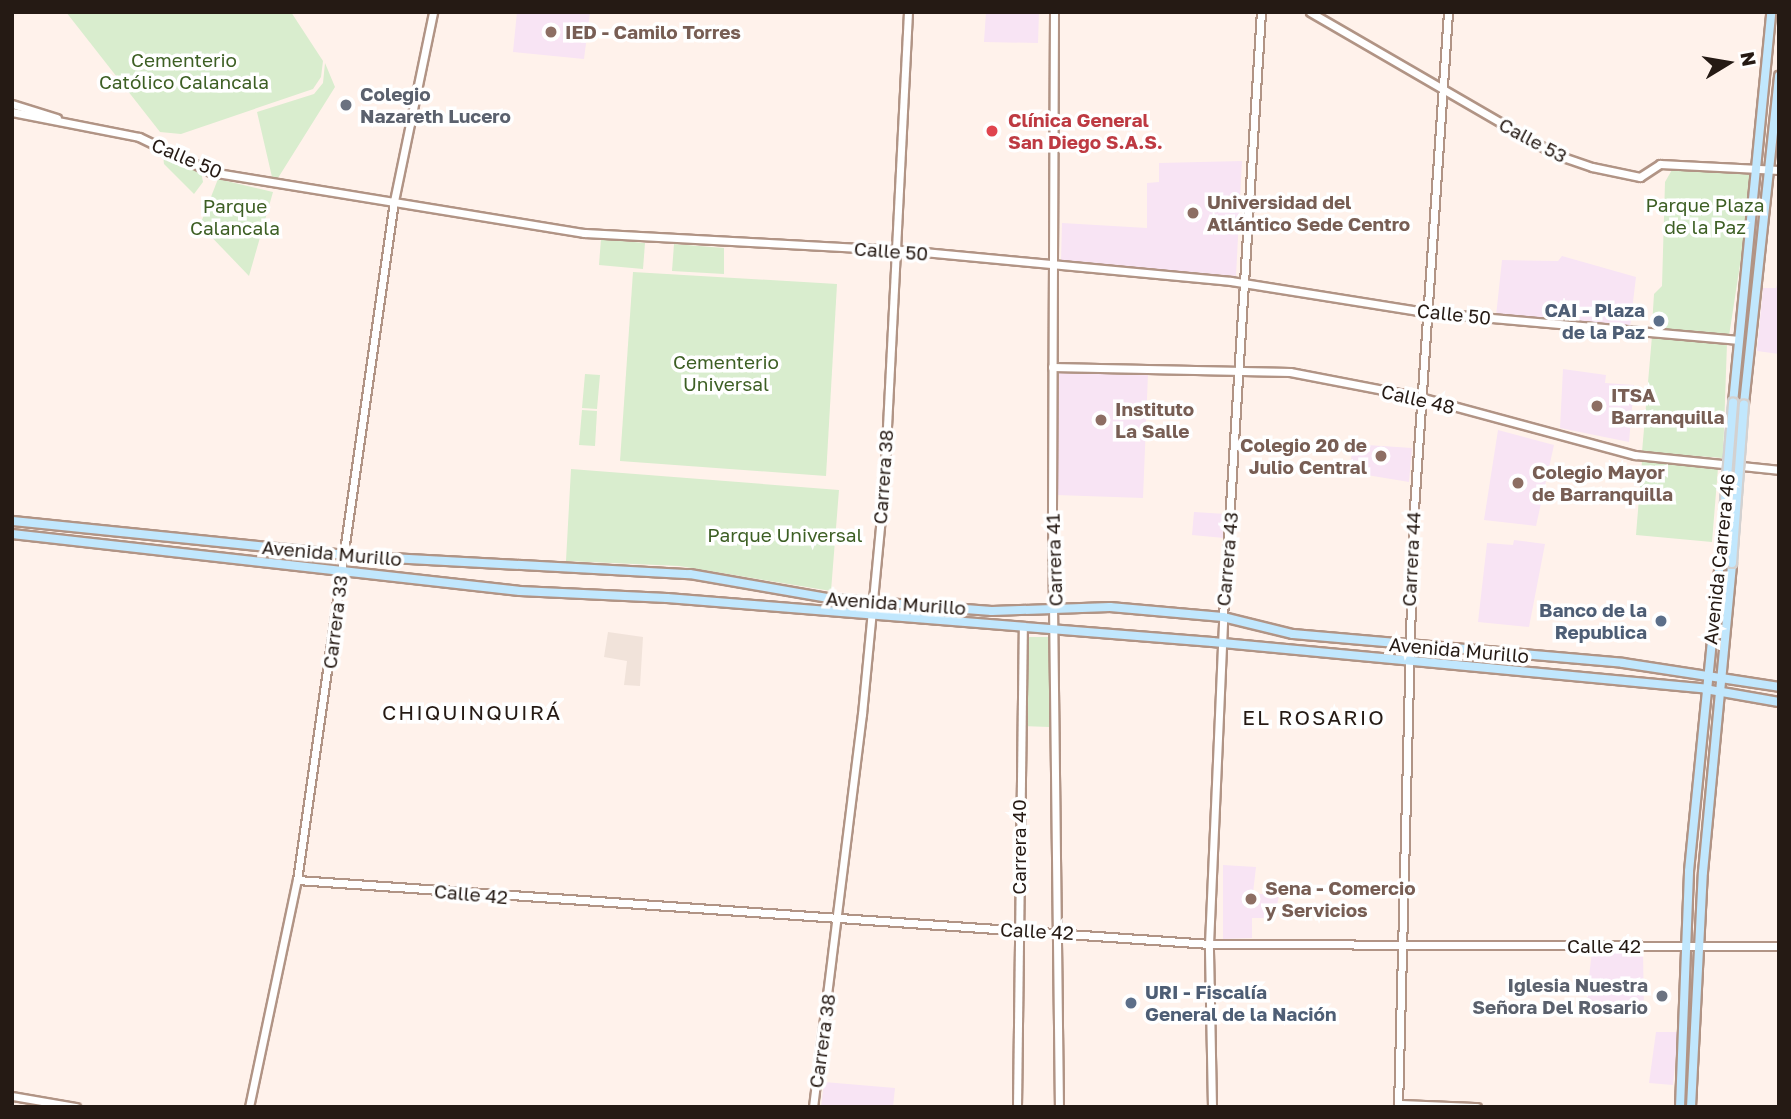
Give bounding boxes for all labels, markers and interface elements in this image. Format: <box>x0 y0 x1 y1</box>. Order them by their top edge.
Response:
place label: IED - Camilo Torres <box>565 21 741 43</box>
marker: IED - Camilo Torres <box>543 24 559 40</box>
north arrow <box>1693 28 1763 98</box>
park label: Cementerio Católico Calancala <box>99 49 269 93</box>
text: N <box>1736 50 1762 68</box>
place label: Colegio Nazareth Lucero <box>360 83 511 127</box>
marker: Colegio Nazareth Lucero <box>338 97 354 113</box>
place label: Clínica General San Diego S.A.S. <box>1008 109 1163 153</box>
street label: Calle 53 <box>1495 113 1571 167</box>
marker: Clínica General San Diego S.A.S. <box>982 121 1002 141</box>
street label: Calle 50 <box>148 133 226 183</box>
place label: Universidad del Atlántico Sede Centro <box>1207 191 1410 235</box>
park label: Parque Plaza de la Paz <box>1646 194 1764 238</box>
park label: Parque Calancala <box>190 195 280 239</box>
marker: Universidad del Atlántico Sede Centro <box>1185 205 1201 221</box>
street label: Calle 50 <box>853 237 929 265</box>
street label: Calle 50 <box>1416 299 1492 329</box>
place label: CAI - Plaza de la Paz <box>1544 299 1645 343</box>
marker: CAI - Plaza de la Paz <box>1651 313 1667 329</box>
park label: Cementerio Universal <box>673 351 779 395</box>
street label: Calle 48 <box>1379 380 1457 418</box>
place label: ITSA Barranquilla <box>1611 384 1724 428</box>
place label: Instituto La Salle <box>1115 398 1194 442</box>
marker: ITSA Barranquilla <box>1589 398 1605 414</box>
marker: Instituto La Salle <box>1093 412 1109 428</box>
street label: Carrera 38 <box>868 429 898 525</box>
place label: Colegio 20 de Julio Central <box>1240 434 1367 478</box>
marker: Colegio 20 de Julio Central <box>1373 448 1389 464</box>
place label: Colegio Mayor de Barranquilla <box>1532 461 1673 505</box>
street label: Avenida Carrera 46 <box>1699 472 1739 646</box>
marker: Colegio Mayor de Barranquilla <box>1510 475 1526 491</box>
street label: Carrera 43 <box>1212 511 1242 607</box>
street label: Carrera 44 <box>1397 511 1425 607</box>
street label: Carrera 41 <box>1041 513 1067 607</box>
park label: Parque Universal <box>707 524 863 546</box>
street label: Avenida Murillo <box>261 536 403 570</box>
street label: Carrera 33 <box>318 574 352 670</box>
street label: Avenida Murillo <box>825 587 967 619</box>
place label: Banco de la Republica <box>1539 599 1647 643</box>
marker: Banco de la Republica <box>1653 613 1669 629</box>
street label: Avenida Murillo <box>1388 633 1530 667</box>
district label: CHIQUINQUIRÁ <box>383 699 561 725</box>
district label: EL ROSARIO <box>1243 704 1385 730</box>
street label: Carrera 40 <box>1008 799 1030 895</box>
place label: Sena - Comercio y Servicios <box>1265 877 1416 921</box>
street label: Calle 42 <box>433 879 509 909</box>
marker: Sena - Comercio y Servicios <box>1243 891 1259 907</box>
street label: Calle 42 <box>999 918 1075 944</box>
street label: Calle 42 <box>1567 935 1641 957</box>
place label: Iglesia Nuestra Señora Del Rosario <box>1472 974 1648 1018</box>
place label: URI - Fiscalía General de la Nación <box>1145 981 1336 1025</box>
marker: Iglesia Nuestra Señora Del Rosario <box>1654 988 1670 1004</box>
street label: Carrera 38 <box>804 993 840 1089</box>
marker: URI - Fiscalía General de la Nación <box>1123 995 1139 1011</box>

